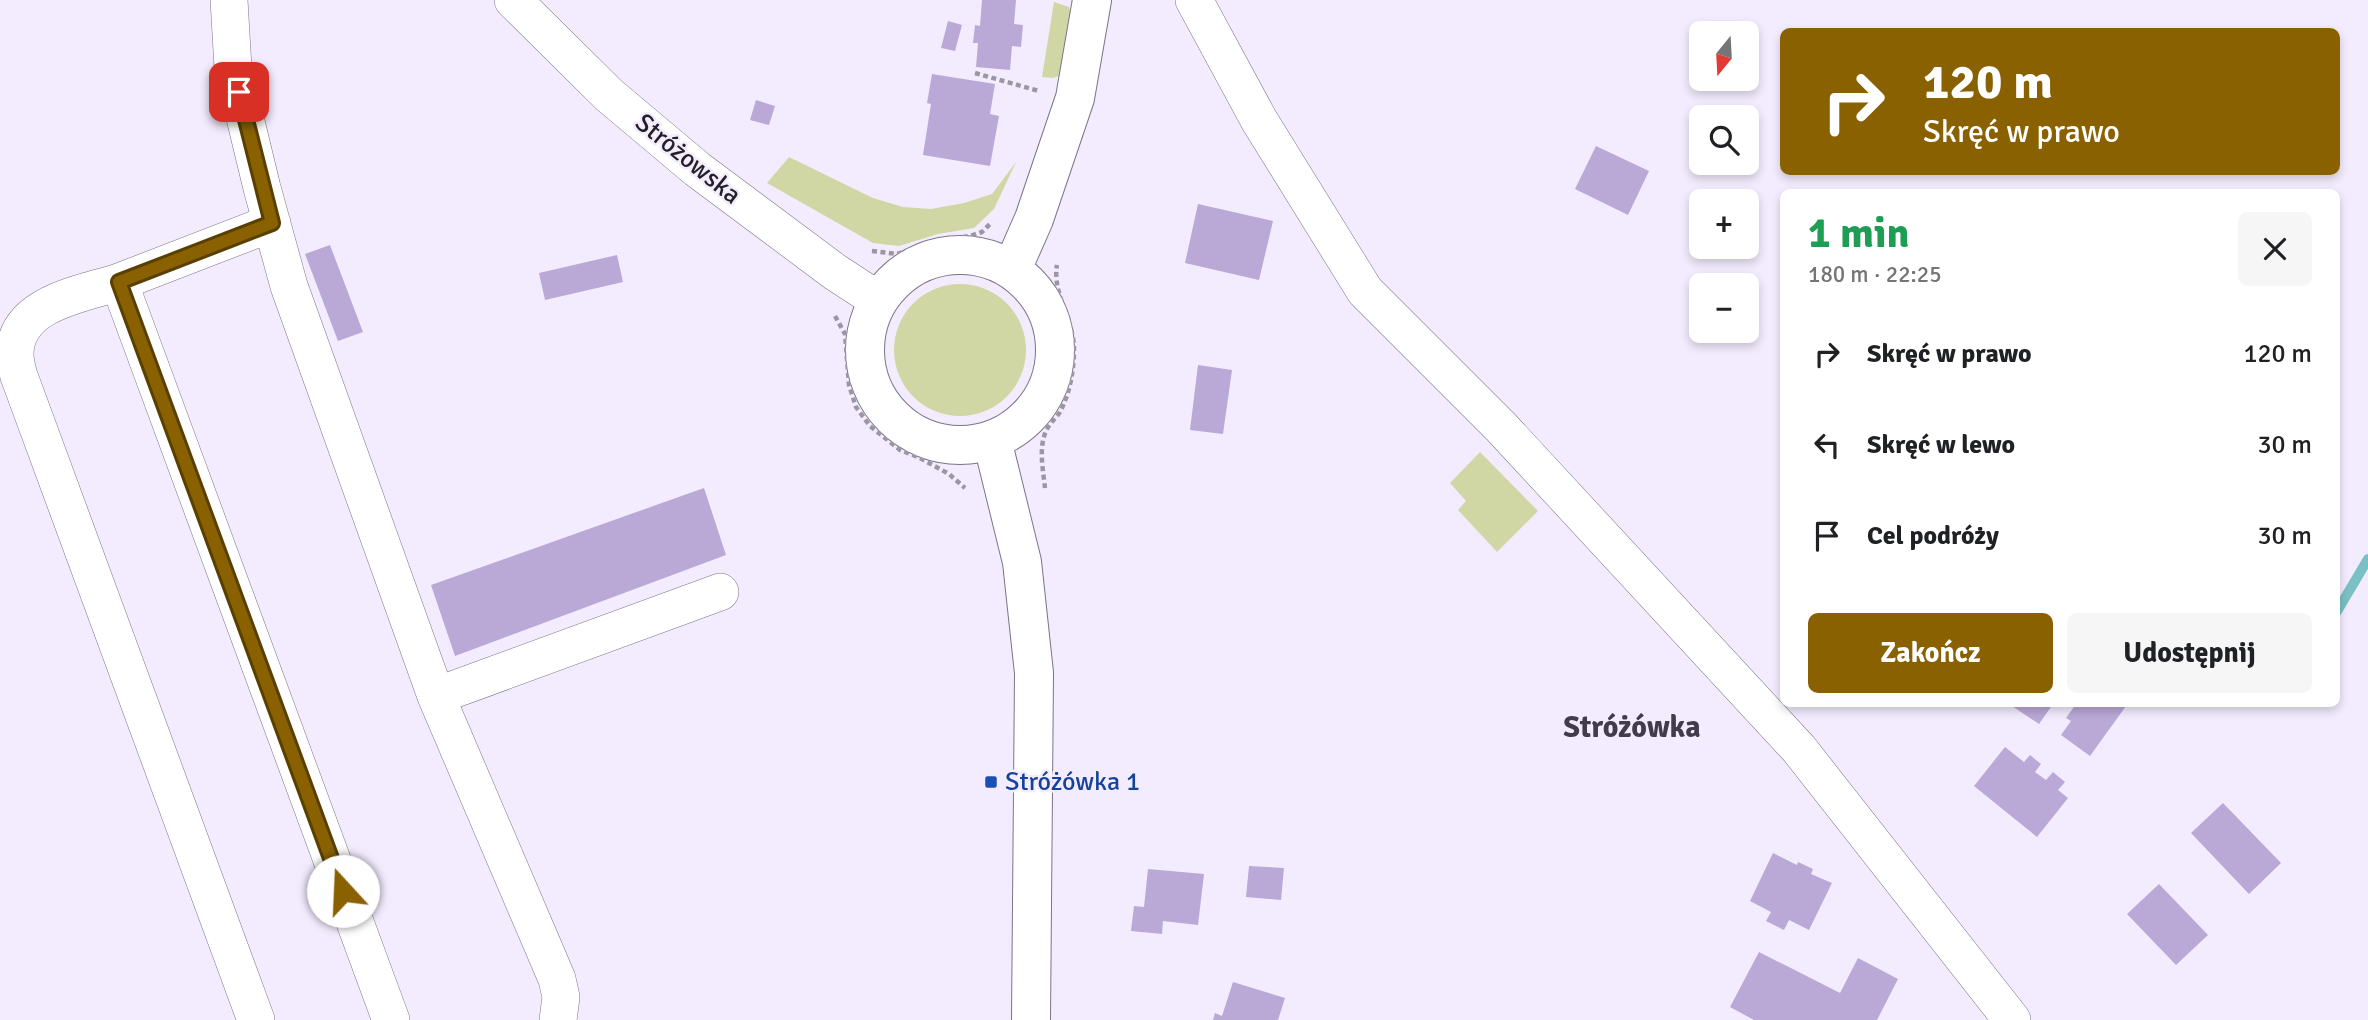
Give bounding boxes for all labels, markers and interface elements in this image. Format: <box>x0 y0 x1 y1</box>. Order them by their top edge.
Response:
north arrow <box>1689 21 1759 91</box>
map controls <box>1689 21 1759 343</box>
text: 120 m <box>1923 52 2053 112</box>
icon: right <box>1808 56 1899 147</box>
pin <box>209 62 269 122</box>
icon: arrive <box>220 73 258 111</box>
button: search <box>1689 105 1759 175</box>
street label: Stróżowska <box>629 107 747 211</box>
text: Skręć w prawo <box>1923 112 2120 151</box>
button: + <box>1689 189 1759 259</box>
text: 1 min <box>1808 208 1909 259</box>
button: close <box>2238 212 2312 286</box>
text: 180 m · 22:25 <box>1808 260 1942 289</box>
button: − <box>1689 273 1759 343</box>
icon: right <box>1808 335 1846 373</box>
text: Skręć w prawo <box>1867 338 2032 370</box>
text: 120 m <box>2243 338 2312 370</box>
icon: left <box>1808 426 1846 464</box>
text: Skręć w lewo <box>1867 429 2015 461</box>
text: 30 m <box>2257 429 2312 461</box>
icon: arrive <box>1808 517 1846 555</box>
text: Cel podróży <box>1867 520 1999 552</box>
text: 30 m <box>2257 520 2312 552</box>
button: Zakończ <box>1808 613 2053 693</box>
button: Udostępnij <box>2067 613 2312 693</box>
district label: Stróżówka <box>1563 709 1701 746</box>
place label: Stróżówka 1 <box>1005 766 1140 798</box>
marker: Stróżówka 1 <box>983 774 999 790</box>
position arrow <box>306 854 380 928</box>

